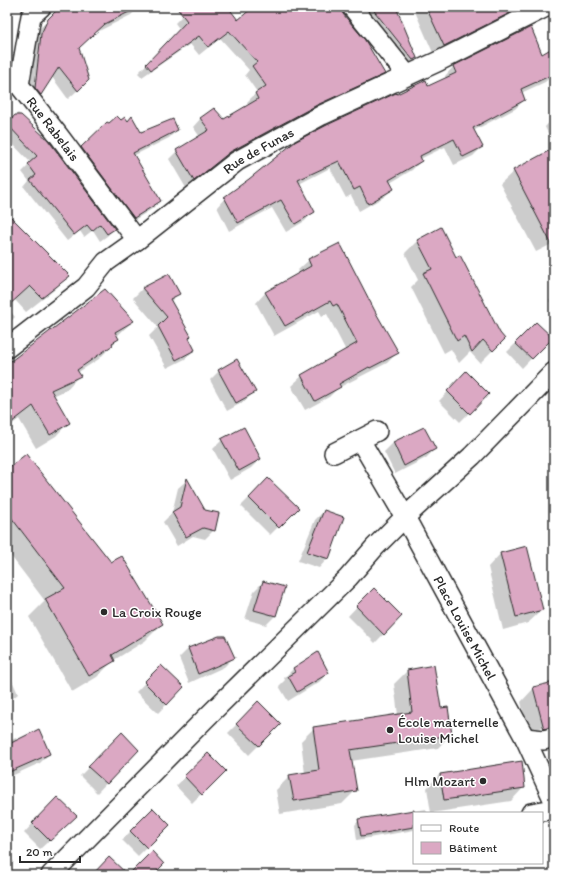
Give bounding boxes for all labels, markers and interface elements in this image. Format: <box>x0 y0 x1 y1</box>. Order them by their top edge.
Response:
street label: Rue Rabelais <box>23 94 83 165</box>
street label: Rue de Funas <box>220 124 297 178</box>
street label: Place Louise Michel <box>429 573 500 683</box>
place label: La Croix Rouge <box>112 604 202 621</box>
marker: La Croix Rouge <box>99 607 109 617</box>
place label: École maternelle Louise Michel <box>398 714 499 747</box>
marker: École maternelle Louise Michel <box>385 725 395 735</box>
place label: Hlm Mozart <box>404 773 475 790</box>
marker: Hlm Mozart <box>478 776 488 786</box>
legend <box>413 812 543 864</box>
text: Route <box>449 821 479 835</box>
scale bar <box>20 838 80 864</box>
text: Bâtiment <box>449 841 498 855</box>
text: 20 m <box>26 845 53 859</box>

